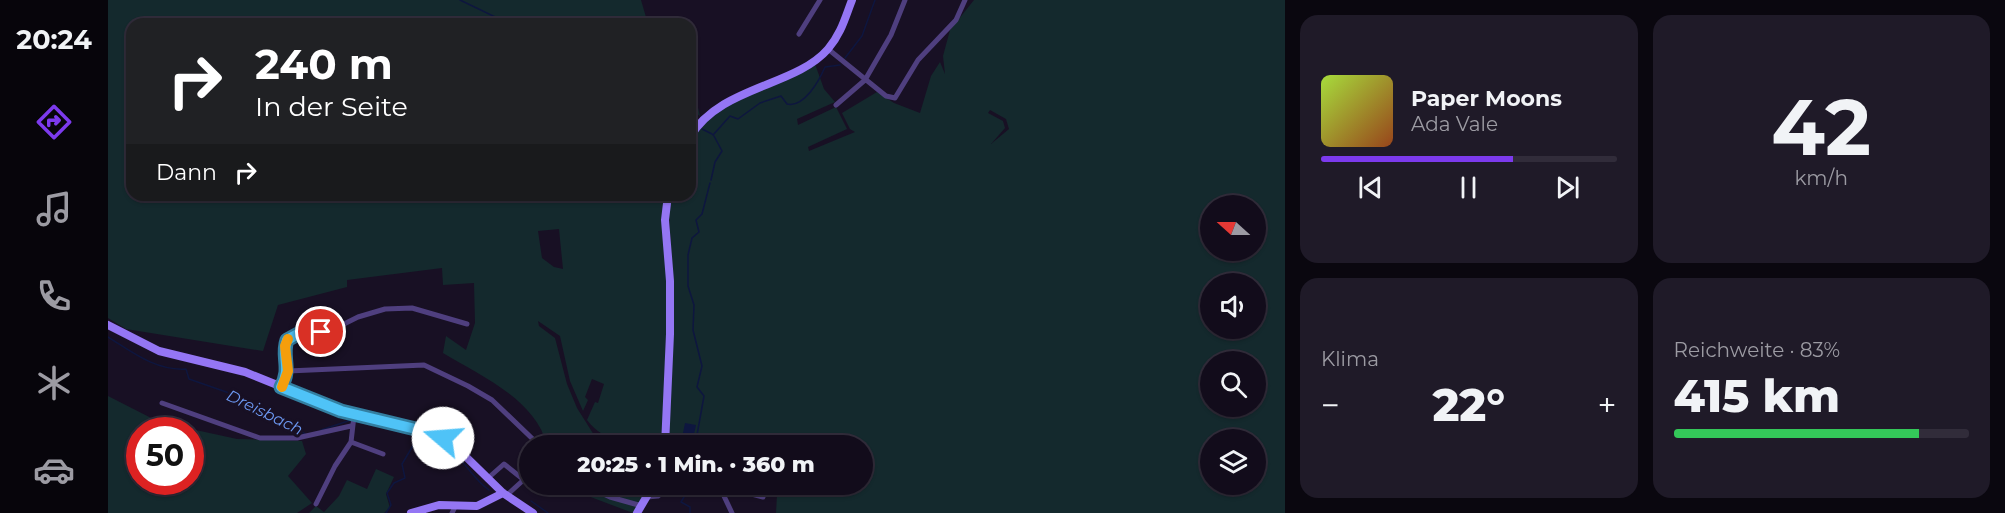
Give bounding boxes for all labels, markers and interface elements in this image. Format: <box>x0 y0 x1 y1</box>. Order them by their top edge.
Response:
text: 20:24 <box>16 23 92 56</box>
text: 240 m <box>255 38 393 90</box>
icon: right <box>156 42 234 120</box>
text: 42 <box>1771 79 1871 175</box>
text: Paper Moons <box>1411 85 1562 112</box>
text: In der Seite <box>255 90 408 123</box>
icon: directions <box>33 101 75 143</box>
text: Ada Vale <box>1411 112 1498 136</box>
icon: right <box>229 156 262 189</box>
text: Dann <box>156 159 217 186</box>
text: km/h <box>1795 166 1848 190</box>
icon: previous <box>1354 171 1387 204</box>
icon: pause <box>1452 171 1485 204</box>
icon: next <box>1551 171 1584 204</box>
icon: music <box>33 188 75 230</box>
north arrow <box>1200 195 1266 261</box>
map controls <box>1200 195 1266 495</box>
button: sound <box>1200 273 1266 339</box>
icon: phone <box>33 275 75 317</box>
pin <box>295 306 346 357</box>
icon: arrive <box>304 315 337 348</box>
text: Reichweite · 83% <box>1674 338 1840 362</box>
text: Klima <box>1321 347 1379 371</box>
button: search <box>1200 351 1266 417</box>
icon: climate <box>33 362 75 404</box>
text: 415 km <box>1674 368 1840 423</box>
text: 22° <box>1432 377 1505 432</box>
text: − <box>1321 385 1340 425</box>
text: + <box>1598 385 1617 425</box>
water label: Dreisbach <box>223 386 306 439</box>
position arrow <box>411 406 475 470</box>
speed limit sign: 50 <box>126 417 204 495</box>
button: layers <box>1200 429 1266 495</box>
icon: car <box>33 449 75 491</box>
text: 20:25 · 1 Min. · 360 m <box>577 451 815 478</box>

